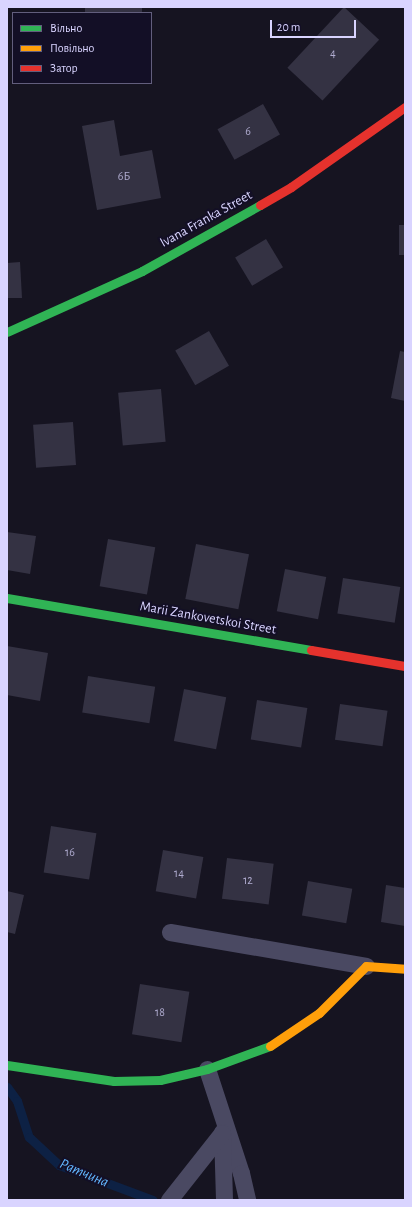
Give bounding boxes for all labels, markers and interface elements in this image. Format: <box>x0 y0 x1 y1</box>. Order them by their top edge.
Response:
legend <box>12 12 152 84</box>
scale bar <box>272 12 358 38</box>
text: 20 m <box>277 21 300 33</box>
text: Вільно <box>50 22 82 34</box>
text: Повільно <box>50 42 94 54</box>
house number: 4 <box>330 47 336 61</box>
text: Затор <box>50 62 78 74</box>
house number: 6 <box>245 125 251 139</box>
house number: 6Б <box>118 170 130 184</box>
street label: Ivana Franka Street <box>157 187 255 251</box>
street label: Marii Zankovetskoi Street <box>139 598 277 638</box>
house number: 16 <box>65 846 75 860</box>
house number: 14 <box>174 867 184 881</box>
house number: 12 <box>243 874 253 888</box>
house number: 18 <box>155 1006 165 1020</box>
water label: Ратчина <box>57 1155 111 1191</box>

